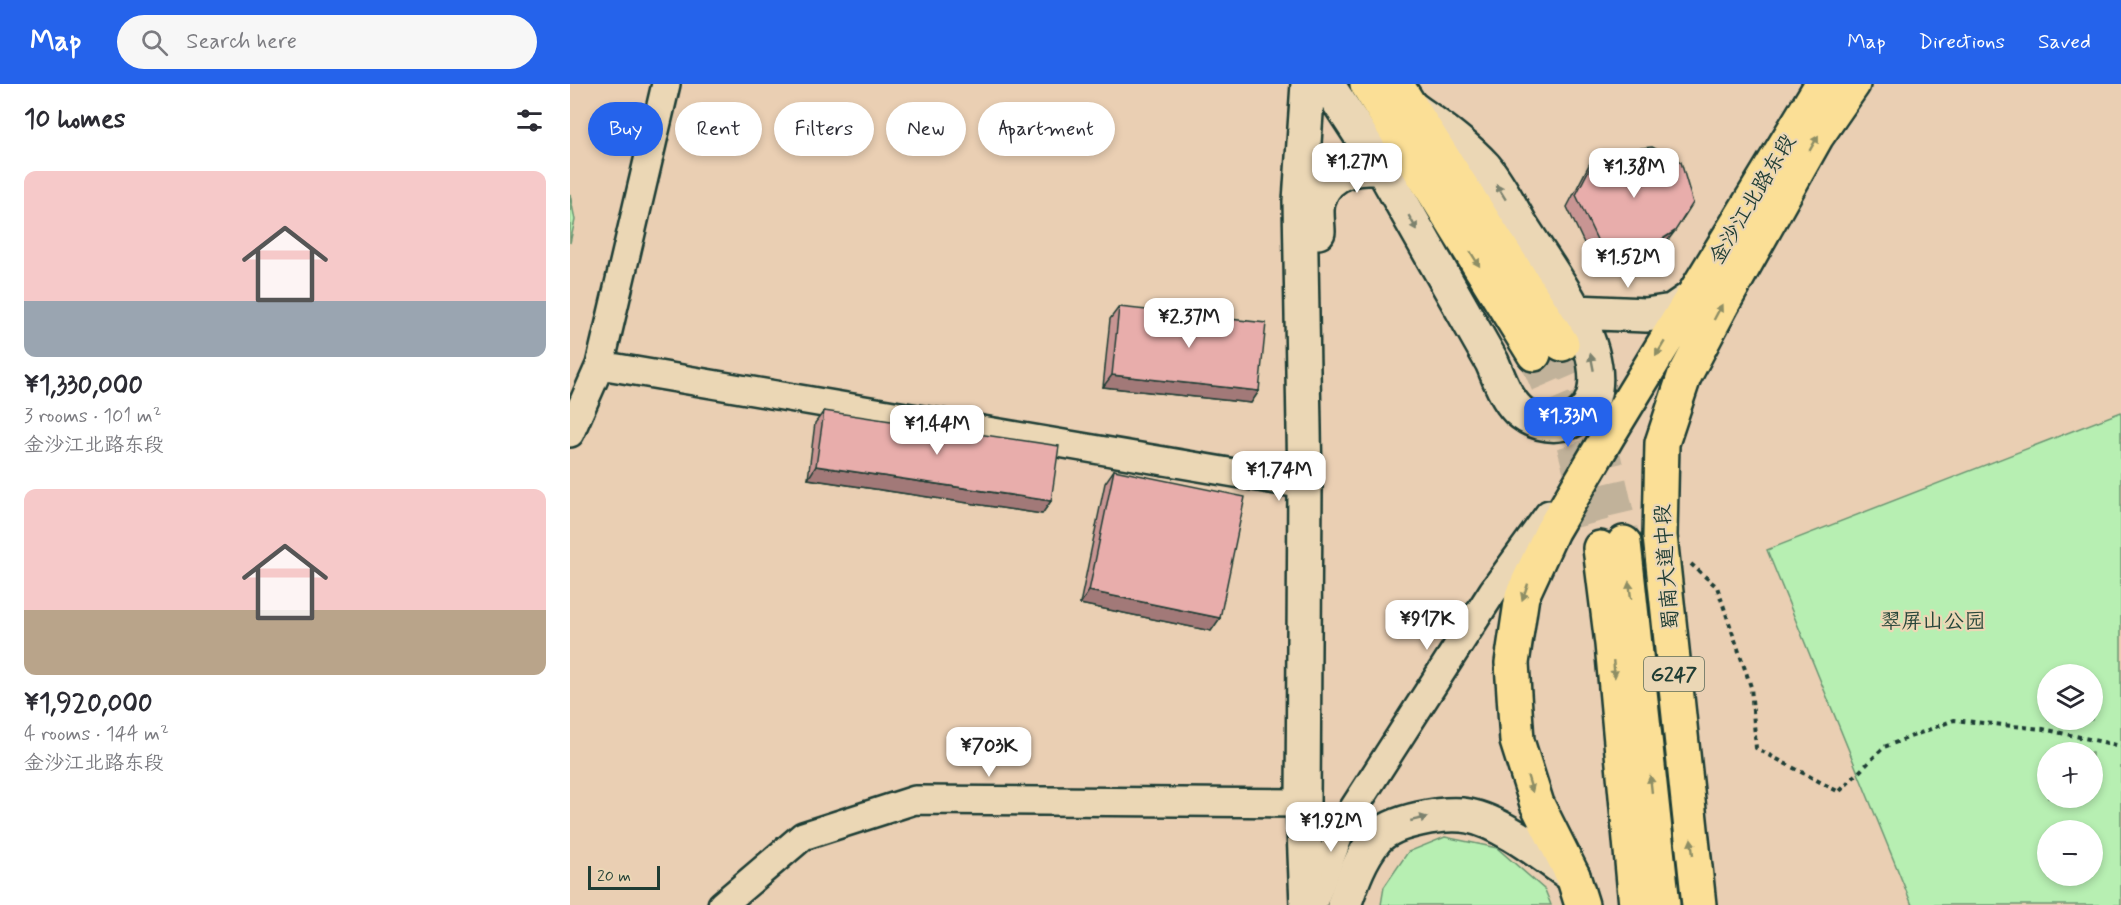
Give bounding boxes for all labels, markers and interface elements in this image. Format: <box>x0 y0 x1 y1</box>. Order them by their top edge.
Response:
search box <box>117 15 537 69</box>
text: Map <box>30 24 81 61</box>
icon: search <box>138 26 171 59</box>
text: Search here <box>186 28 297 56</box>
text: Map <box>1847 28 1886 56</box>
text: Directions <box>1919 28 2005 56</box>
text: Saved <box>2038 28 2091 56</box>
chip: Buy <box>588 102 663 156</box>
chip: Rent <box>675 102 762 156</box>
chip: Filters <box>774 102 874 156</box>
chip: New <box>886 102 966 156</box>
chip: Apartment <box>978 102 1115 156</box>
text: 10 homes <box>24 103 125 137</box>
icon: filters <box>513 104 546 137</box>
street label: 金沙江北路东段 <box>1703 129 1803 270</box>
one-way arrow <box>1808 135 1819 151</box>
pin: ¥1.27M <box>1308 143 1406 194</box>
pin: ¥1.38M <box>1585 148 1683 199</box>
text: ¥1.27M <box>1326 149 1388 176</box>
text: ¥1.38M <box>1603 154 1665 181</box>
one-way arrow <box>1495 184 1506 200</box>
icon: home <box>231 210 339 318</box>
one-way arrow <box>1408 215 1419 231</box>
pin: ¥1.52M <box>1579 238 1677 289</box>
text: ¥1.52M <box>1596 244 1660 271</box>
one-way arrow <box>1469 251 1480 267</box>
pin: ¥2.37M <box>1140 298 1238 349</box>
text: ¥2.37M <box>1158 304 1220 331</box>
one-way arrow <box>1713 304 1723 321</box>
one-way arrow <box>1655 341 1666 357</box>
one-way arrow <box>1587 353 1596 372</box>
text: ¥1,330,000 <box>24 369 143 403</box>
pin: ¥1.33M <box>1519 397 1617 448</box>
text: 3 rooms · 101 m² <box>24 403 162 430</box>
text: ¥1.33M <box>1538 403 1598 430</box>
pin: ¥1.44M <box>888 405 986 456</box>
text: ¥1.44M <box>904 411 970 438</box>
text: 金沙江北路东段 <box>24 432 164 459</box>
pin: ¥1.74M <box>1230 451 1328 502</box>
text: ¥1.74M <box>1246 457 1312 484</box>
street label: 蜀南大道中段 <box>1649 503 1685 631</box>
icon: home <box>231 528 339 636</box>
one-way arrow <box>1625 581 1635 600</box>
one-way arrow <box>1519 584 1529 602</box>
pin: ¥917K <box>1385 600 1469 651</box>
text: ¥917K <box>1399 606 1455 633</box>
park label: 翠屏山公园 <box>1881 608 1986 636</box>
road number: G247 <box>1644 657 1704 691</box>
one-way arrow <box>1609 659 1619 678</box>
map controls <box>2037 664 2103 886</box>
button: layers <box>2037 664 2103 730</box>
text: ¥1,920,000 <box>24 687 152 721</box>
text: 4 rooms · 144 m² <box>24 721 169 748</box>
pin: ¥703K <box>947 727 1031 778</box>
text: ¥703K <box>960 733 1018 760</box>
button: + <box>2037 742 2103 808</box>
text: 金沙江北路东段 <box>24 750 164 777</box>
one-way arrow <box>1526 775 1536 793</box>
one-way arrow <box>1646 775 1656 794</box>
pin: ¥1.92M <box>1282 802 1380 853</box>
text: ¥1.92M <box>1300 808 1362 835</box>
one-way arrow <box>1410 814 1428 824</box>
button: − <box>2037 820 2103 886</box>
one-way arrow <box>1687 837 1697 856</box>
scale bar <box>588 863 660 890</box>
text: 20 m <box>597 866 631 887</box>

